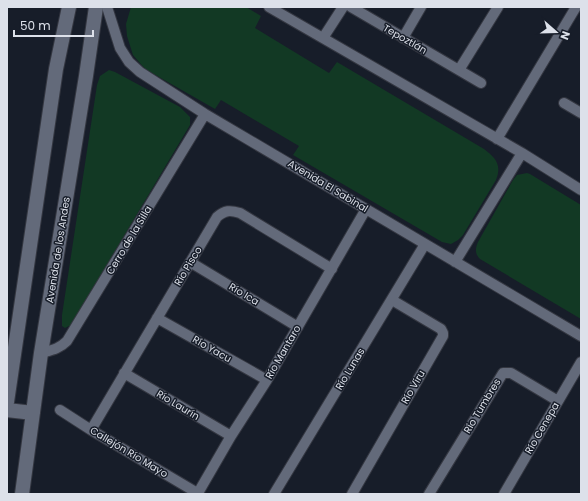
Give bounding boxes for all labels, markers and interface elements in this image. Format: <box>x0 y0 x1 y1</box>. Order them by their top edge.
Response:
scale bar <box>14 12 93 38</box>
north arrow <box>536 12 576 52</box>
text: 50 m <box>20 17 51 34</box>
street label: Tepoztlán <box>380 20 430 58</box>
text: N <box>556 29 574 42</box>
street label: Avenida El Sabinal <box>285 156 371 216</box>
street label: Avenida de los Andes <box>42 196 74 304</box>
street label: Cerro de la Silla <box>102 203 156 277</box>
street label: Río Pisco <box>170 243 206 289</box>
street label: Río Ica <box>226 279 262 309</box>
street label: Río Mantaro <box>262 322 304 382</box>
street label: Río Yacu <box>190 332 234 366</box>
street label: Río Lunas <box>332 345 368 393</box>
street label: Río Viru <box>397 367 429 407</box>
street label: Río Tumbres <box>460 376 504 436</box>
street label: Río Laurín <box>154 386 202 424</box>
street label: Río Cenepa <box>521 399 563 457</box>
street label: Callejón Río Mayo <box>87 423 171 481</box>

